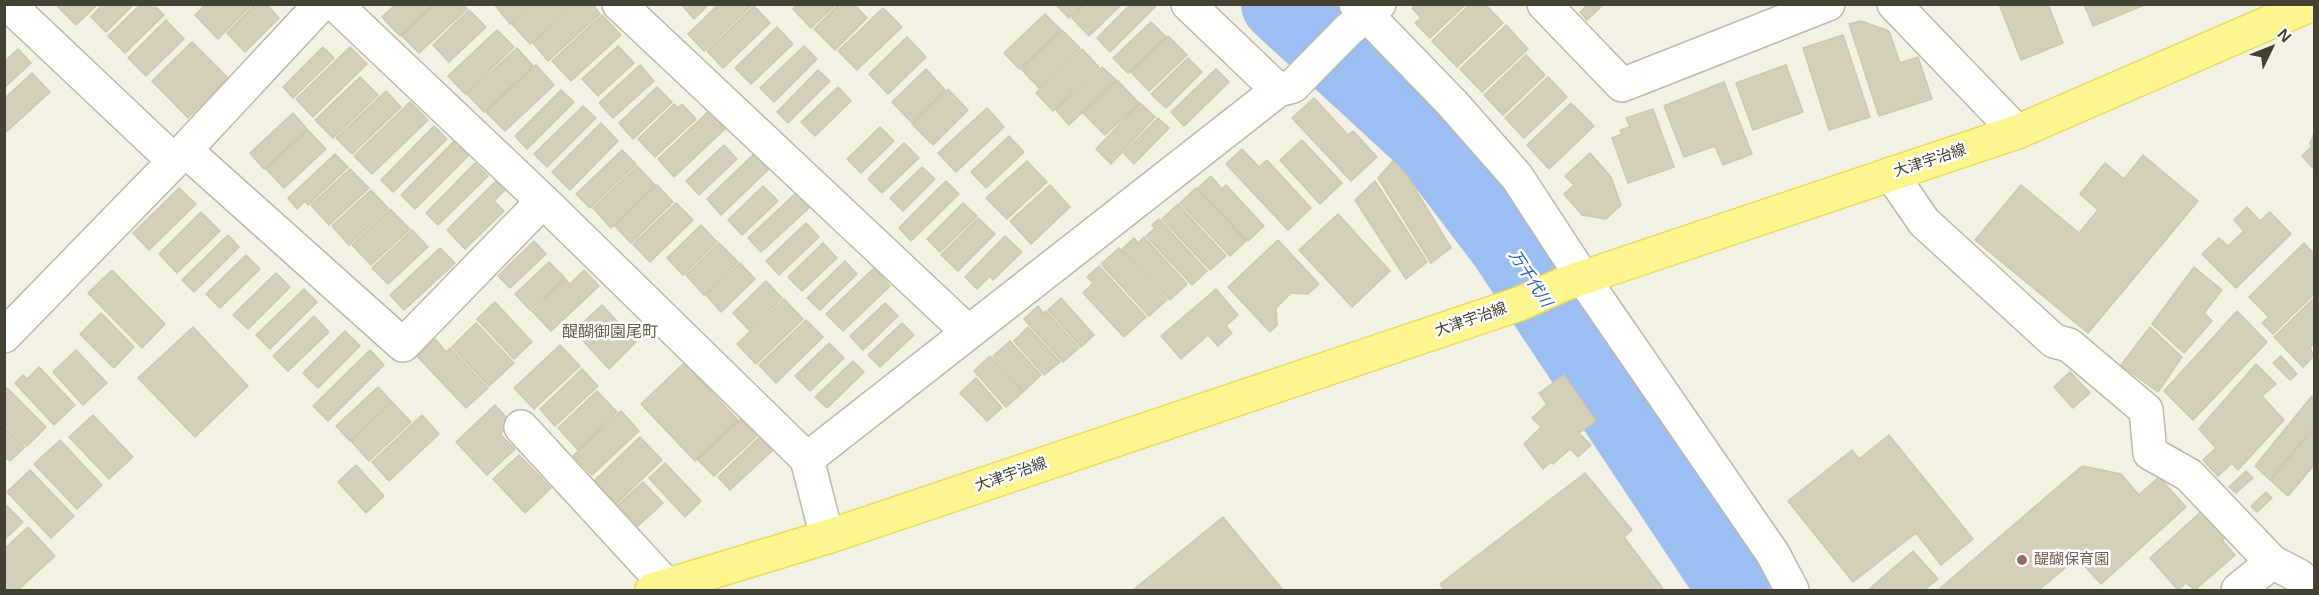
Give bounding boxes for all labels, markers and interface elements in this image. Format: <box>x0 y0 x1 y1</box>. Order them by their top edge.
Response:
north arrow <box>2241 18 2301 78</box>
text: N <box>2274 25 2295 45</box>
street label: 大津宇治線 <box>1892 141 1968 181</box>
water label: 万千代川 <box>1505 247 1555 311</box>
street label: 大津宇治線 <box>1433 299 1509 341</box>
district label: 醍醐御園尾町 <box>562 323 658 343</box>
street label: 大津宇治線 <box>973 454 1049 496</box>
place label: 醍醐保育園 <box>2034 551 2109 569</box>
marker: 醍醐保育園 <box>2015 553 2029 567</box>

